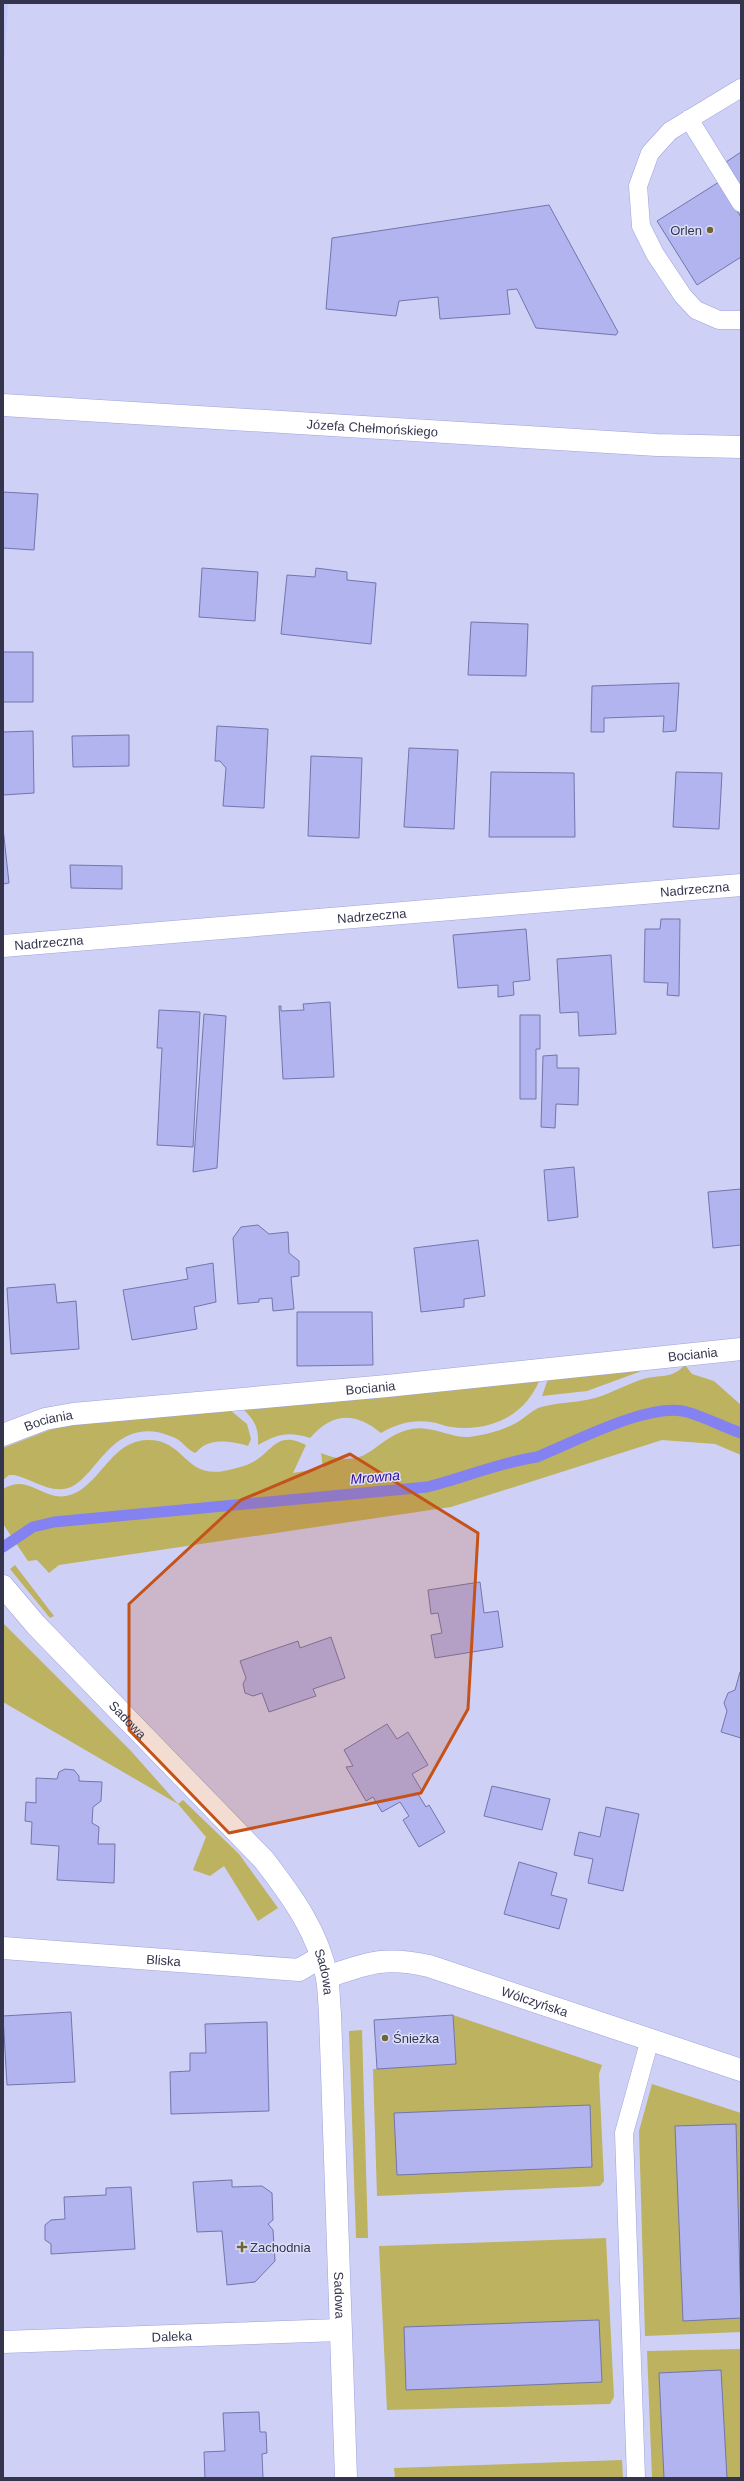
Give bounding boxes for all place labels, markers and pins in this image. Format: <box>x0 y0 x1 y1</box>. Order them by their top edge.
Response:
place label: Orlen <box>670 223 702 238</box>
marker: Orlen <box>705 225 715 235</box>
place label: Śnieżka <box>393 2031 440 2046</box>
marker: Śnieżka <box>380 2033 390 2043</box>
place label: Zachodnia <box>250 2240 311 2255</box>
marker: Zachodnia <box>237 2242 247 2252</box>

